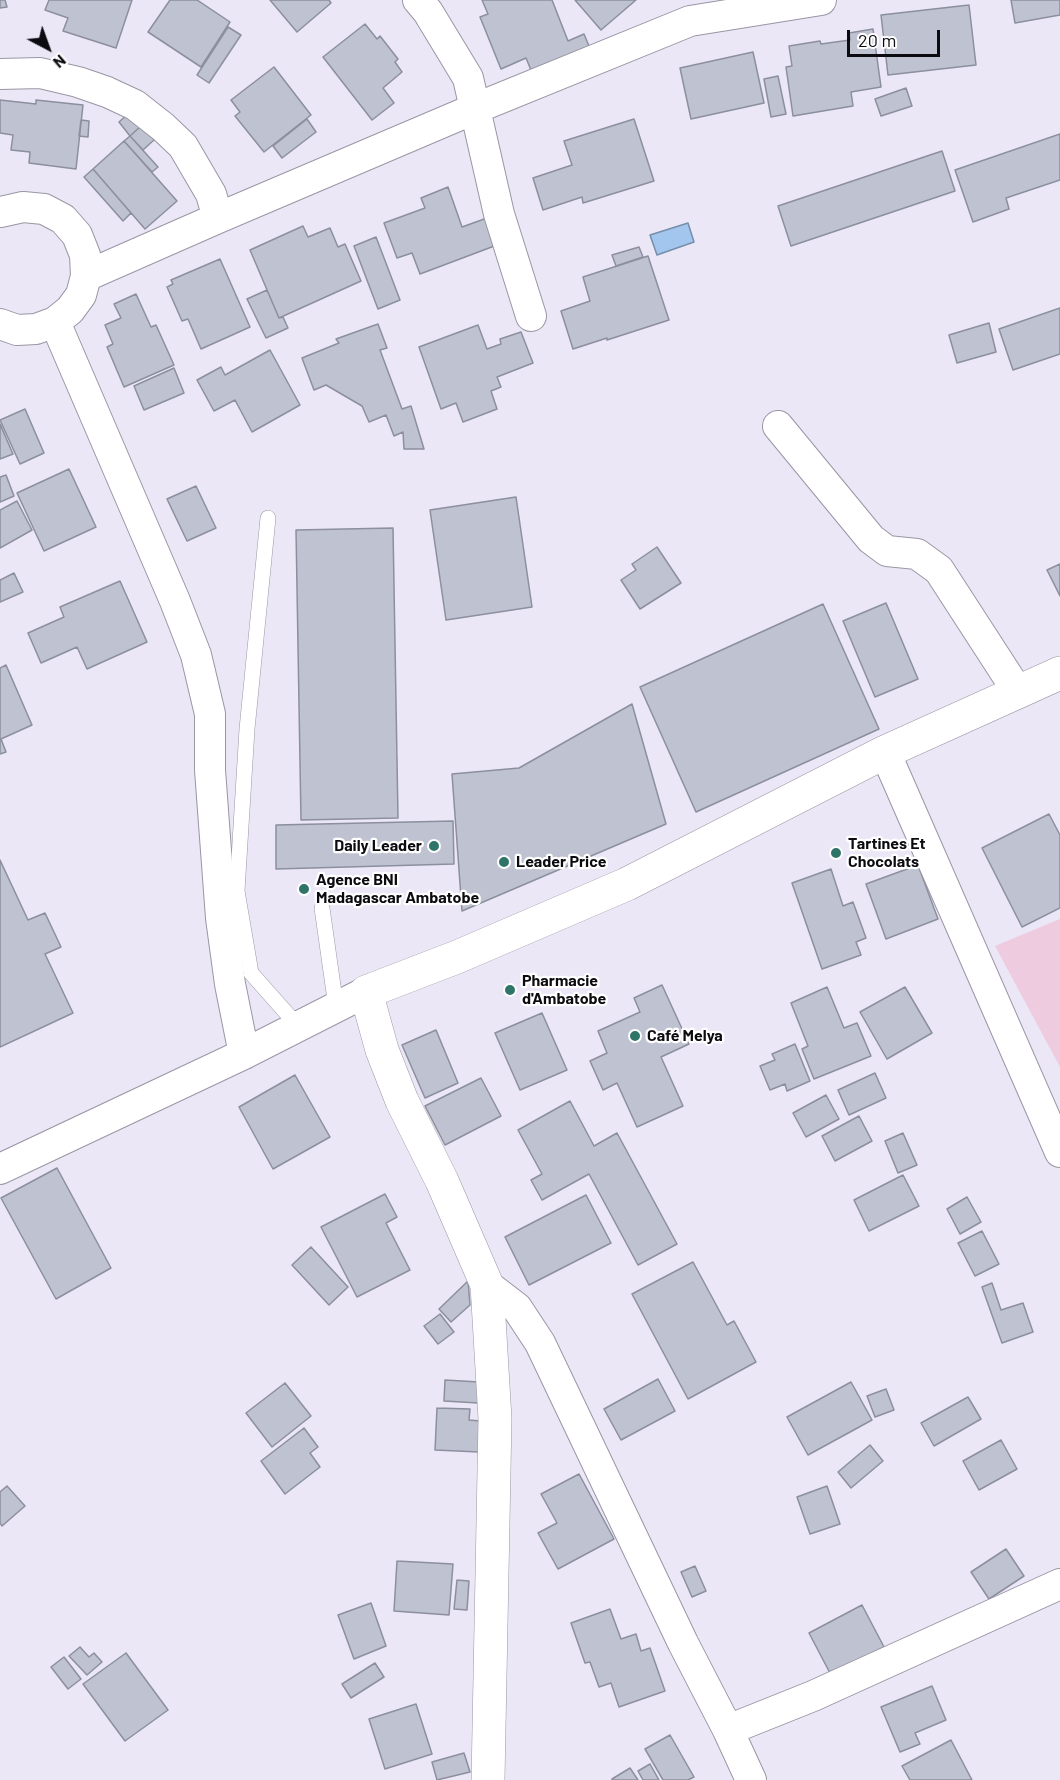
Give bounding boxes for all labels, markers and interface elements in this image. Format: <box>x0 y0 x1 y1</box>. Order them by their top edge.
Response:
north arrow <box>18 18 78 78</box>
scale bar <box>850 18 943 56</box>
text: 20 m <box>858 29 896 51</box>
text: N <box>50 51 70 73</box>
place label: Tartines Et Chocolats <box>848 834 926 872</box>
place label: Daily Leader <box>334 836 422 856</box>
marker: Daily Leader <box>427 839 441 853</box>
marker: Tartines Et Chocolats <box>829 846 843 860</box>
place label: Leader Price <box>516 852 606 872</box>
marker: Leader Price <box>497 855 511 869</box>
place label: Agence BNI Madagascar Ambatobe <box>316 870 479 908</box>
marker: Agence BNI Madagascar Ambatobe <box>297 882 311 896</box>
place label: Pharmacie d'Ambatobe <box>522 971 606 1009</box>
marker: Pharmacie d'Ambatobe <box>503 983 517 997</box>
place label: Café Melya <box>647 1026 723 1046</box>
marker: Café Melya <box>628 1029 642 1043</box>

